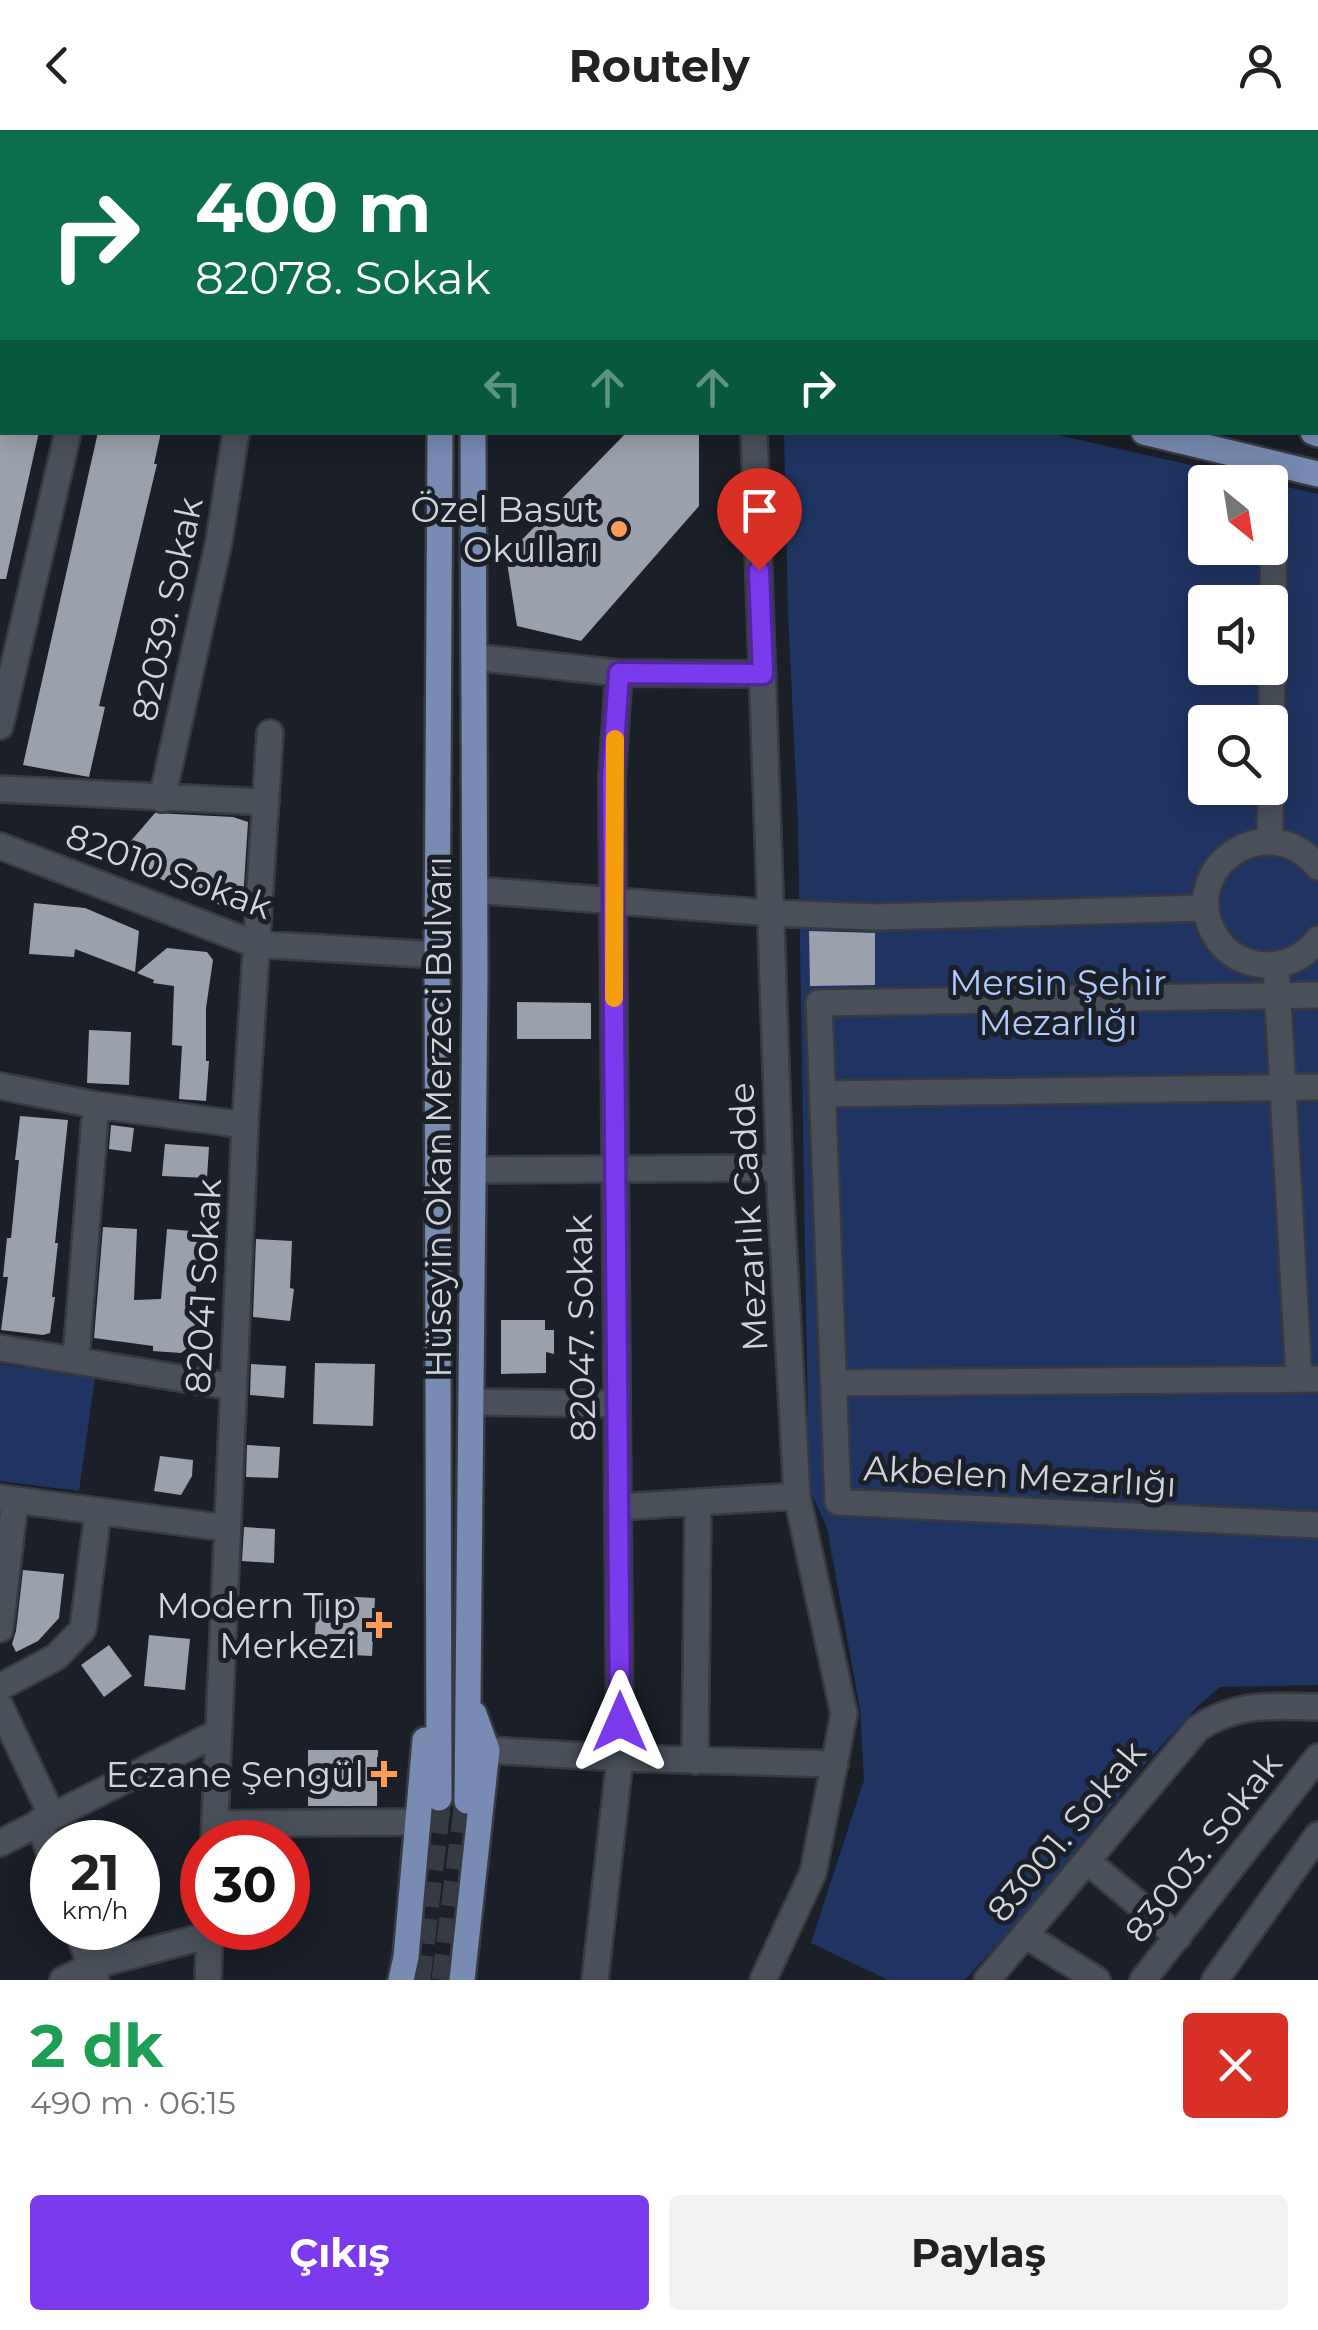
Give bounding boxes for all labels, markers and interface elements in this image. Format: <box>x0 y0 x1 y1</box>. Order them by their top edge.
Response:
icon: back <box>30 38 85 93</box>
text: Routely <box>568 38 750 93</box>
icon: person <box>1233 38 1288 93</box>
text: 400 m <box>195 164 432 250</box>
icon: right <box>30 170 160 300</box>
text: 82078. Sokak <box>195 250 491 305</box>
icon: left <box>475 360 530 415</box>
icon: ahead <box>580 360 635 415</box>
icon: ahead <box>685 360 740 415</box>
icon: right <box>790 360 845 415</box>
north arrow <box>1188 465 1288 565</box>
map controls <box>1188 465 1288 805</box>
pin <box>717 468 802 571</box>
icon: arrive <box>732 483 787 538</box>
place label: Özel Basut Okulları <box>410 488 599 571</box>
street label: 82039. Sokak <box>122 493 212 725</box>
marker: Özel Basut Okulları <box>608 518 630 540</box>
button: sound <box>1188 585 1288 685</box>
button: search <box>1188 705 1288 805</box>
street label: 82010 Sokak <box>60 814 278 928</box>
street label: Hüseyin Okan Merzeci Bulvarı <box>417 856 460 1378</box>
park label: Mersin Şehir Mezarlığı <box>949 961 1167 1044</box>
street label: Mezarlık Cadde <box>719 1081 777 1353</box>
street label: 82041 Sokak <box>176 1177 230 1394</box>
street label: 82047. Sokak <box>558 1214 604 1442</box>
street label: Akbelen Mezarlığı <box>862 1446 1178 1506</box>
place label: Modern Tıp Merkezi <box>156 1584 356 1667</box>
marker: Modern Tıp Merkezi <box>366 1612 392 1638</box>
position arrow <box>568 1670 672 1774</box>
street label: 83001. Sokak <box>978 1732 1154 1930</box>
street label: 83003. Sokak <box>1115 1743 1291 1951</box>
place label: Eczane Şengül <box>106 1753 364 1796</box>
marker: Eczane Şengül <box>373 1763 395 1785</box>
speed limit sign: 30 <box>180 1820 310 1950</box>
text: 21 <box>70 1842 120 1903</box>
text: km/h <box>62 1895 128 1925</box>
text: 2 dk <box>30 2009 163 2082</box>
button: close <box>1183 2013 1288 2118</box>
text: 490 m · 06:15 <box>30 2083 236 2122</box>
button: Çıkış <box>30 2195 649 2310</box>
button: Paylaş <box>669 2195 1288 2310</box>

